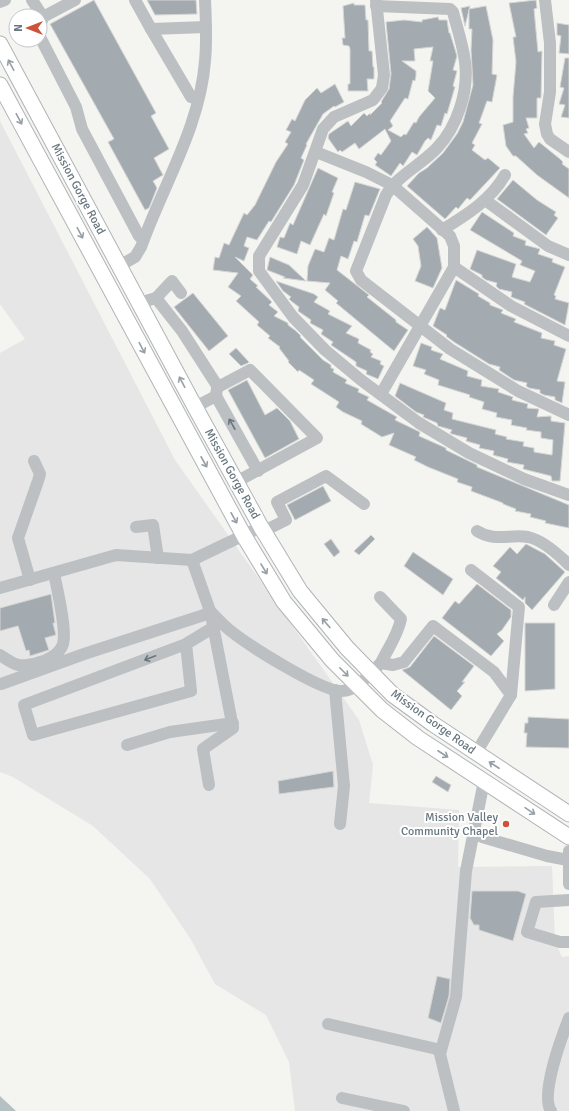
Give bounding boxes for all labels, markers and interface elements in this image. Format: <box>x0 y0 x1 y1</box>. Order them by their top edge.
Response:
north arrow <box>8 8 48 48</box>
text: N <box>12 24 25 32</box>
one-way arrow <box>7 59 15 71</box>
one-way arrow <box>15 113 23 125</box>
street label: Mission Gorge Road <box>48 141 108 237</box>
one-way arrow <box>77 227 84 239</box>
one-way arrow <box>138 342 146 354</box>
one-way arrow <box>177 376 185 388</box>
one-way arrow <box>228 418 236 430</box>
street label: Mission Gorge Road <box>201 426 263 522</box>
one-way arrow <box>200 456 208 468</box>
one-way arrow <box>231 512 238 524</box>
one-way arrow <box>260 563 268 574</box>
one-way arrow <box>321 617 330 628</box>
one-way arrow <box>143 655 156 662</box>
one-way arrow <box>339 667 348 677</box>
street label: Mission Gorge Road <box>388 686 478 758</box>
one-way arrow <box>438 750 449 758</box>
one-way arrow <box>488 760 500 768</box>
one-way arrow <box>524 807 535 815</box>
place label: Mission Valley Community Chapel <box>401 810 498 839</box>
marker: Mission Valley Community Chapel <box>501 819 511 829</box>

